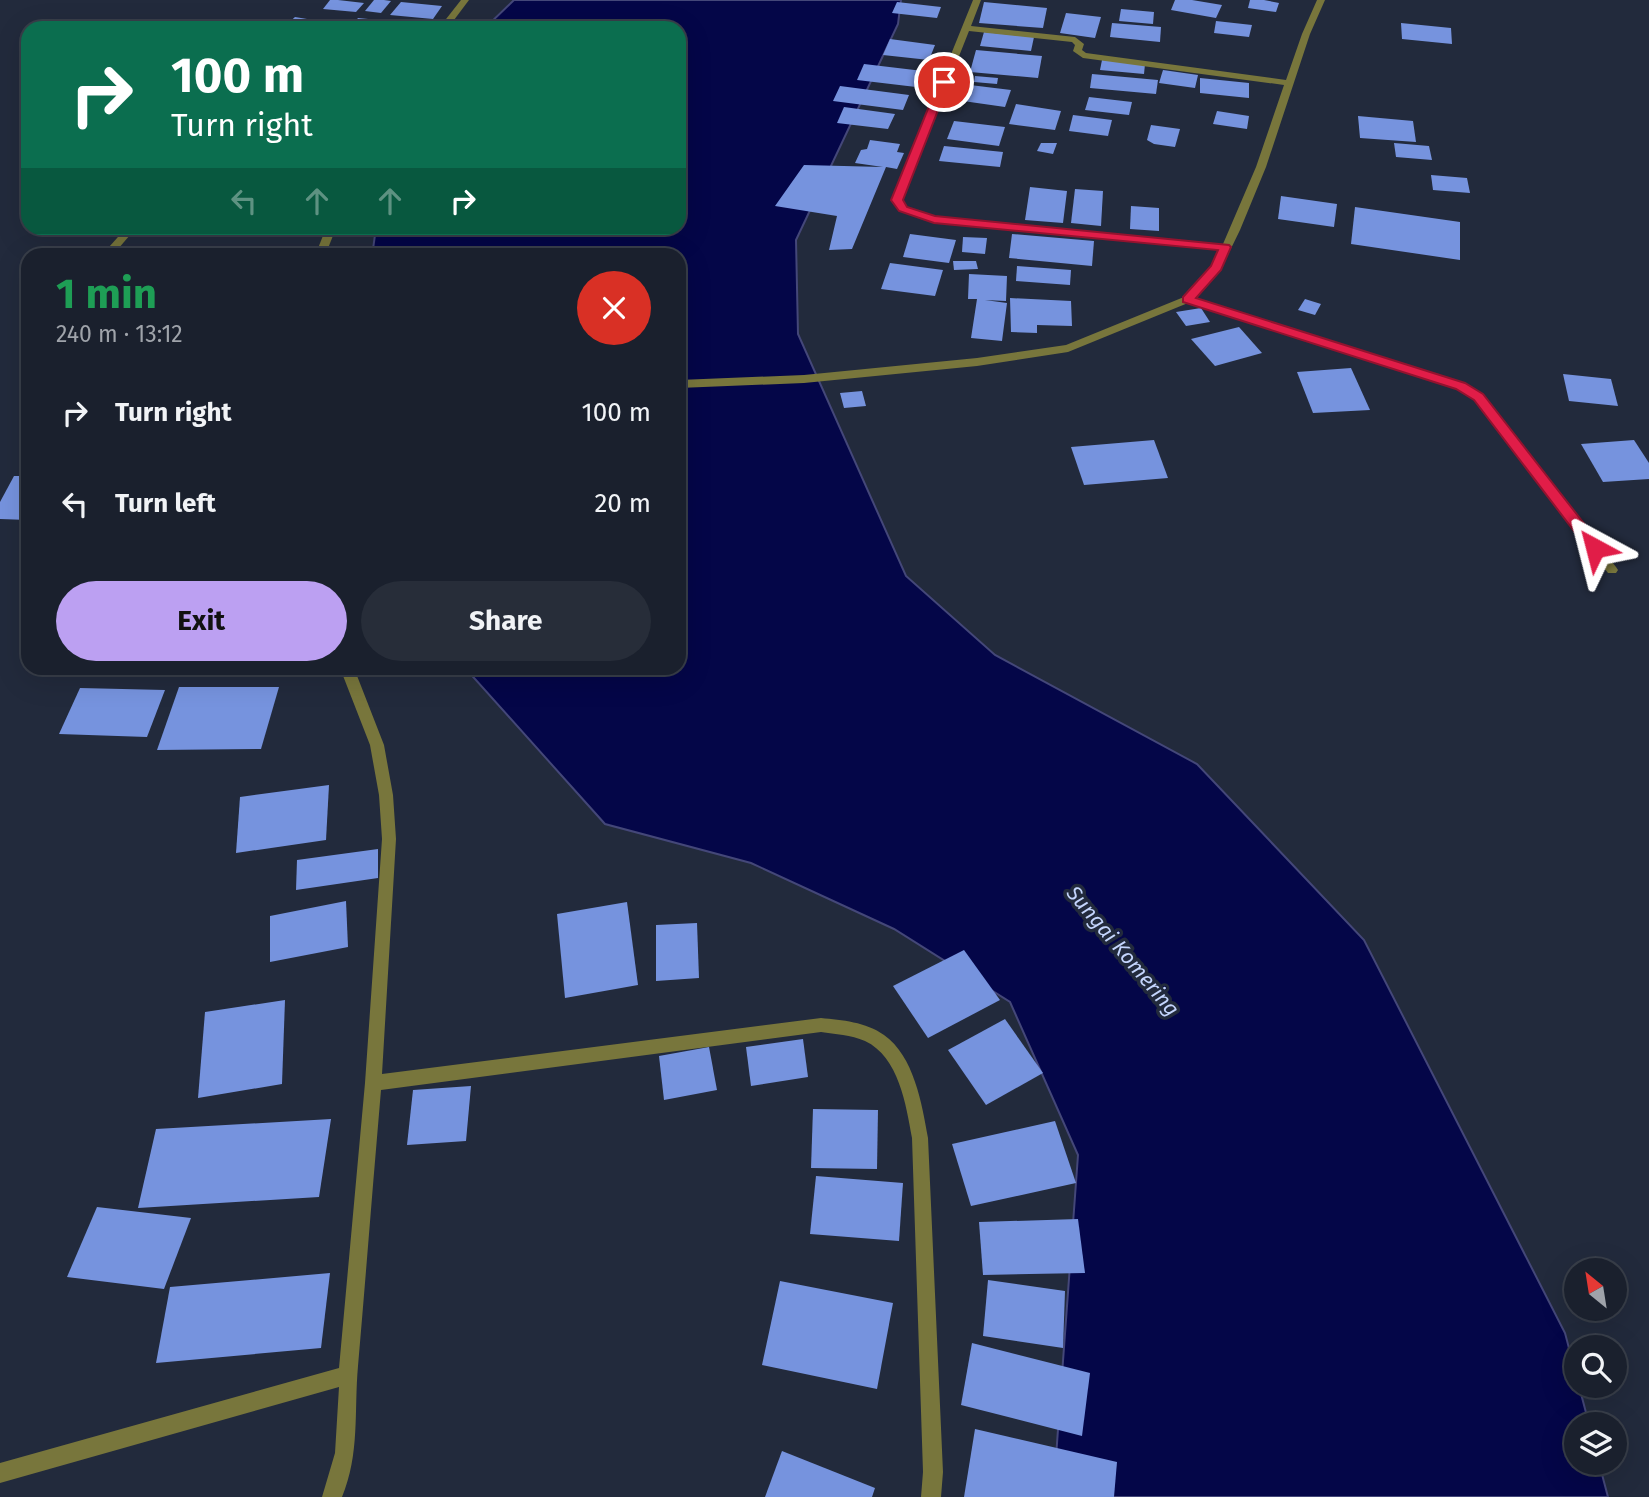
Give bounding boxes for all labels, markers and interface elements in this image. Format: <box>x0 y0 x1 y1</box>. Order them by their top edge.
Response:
text: 100 m <box>171 46 304 105</box>
icon: right <box>56 49 147 140</box>
pin <box>914 52 974 112</box>
icon: arrive <box>925 63 963 101</box>
text: Turn right <box>171 106 313 144</box>
icon: left <box>225 182 263 220</box>
icon: ahead <box>298 182 336 220</box>
icon: ahead <box>371 182 409 220</box>
icon: right <box>444 182 482 220</box>
text: 1 min <box>56 269 157 319</box>
button: close <box>577 271 651 345</box>
text: 240 m · 13:12 <box>56 320 183 348</box>
icon: right <box>56 394 94 432</box>
text: Turn right <box>115 397 232 428</box>
text: 100 m <box>582 397 651 428</box>
icon: left <box>56 485 94 523</box>
text: Turn left <box>115 488 216 519</box>
text: 20 m <box>594 488 651 519</box>
position arrow <box>1558 511 1632 585</box>
button: Exit <box>56 581 347 661</box>
button: Share <box>361 581 651 661</box>
water label: Sungai Komering <box>1060 880 1185 1021</box>
north arrow <box>1564 1258 1628 1321</box>
map controls <box>1564 1258 1627 1475</box>
button: search <box>1564 1335 1627 1398</box>
button: layers <box>1564 1412 1627 1475</box>

